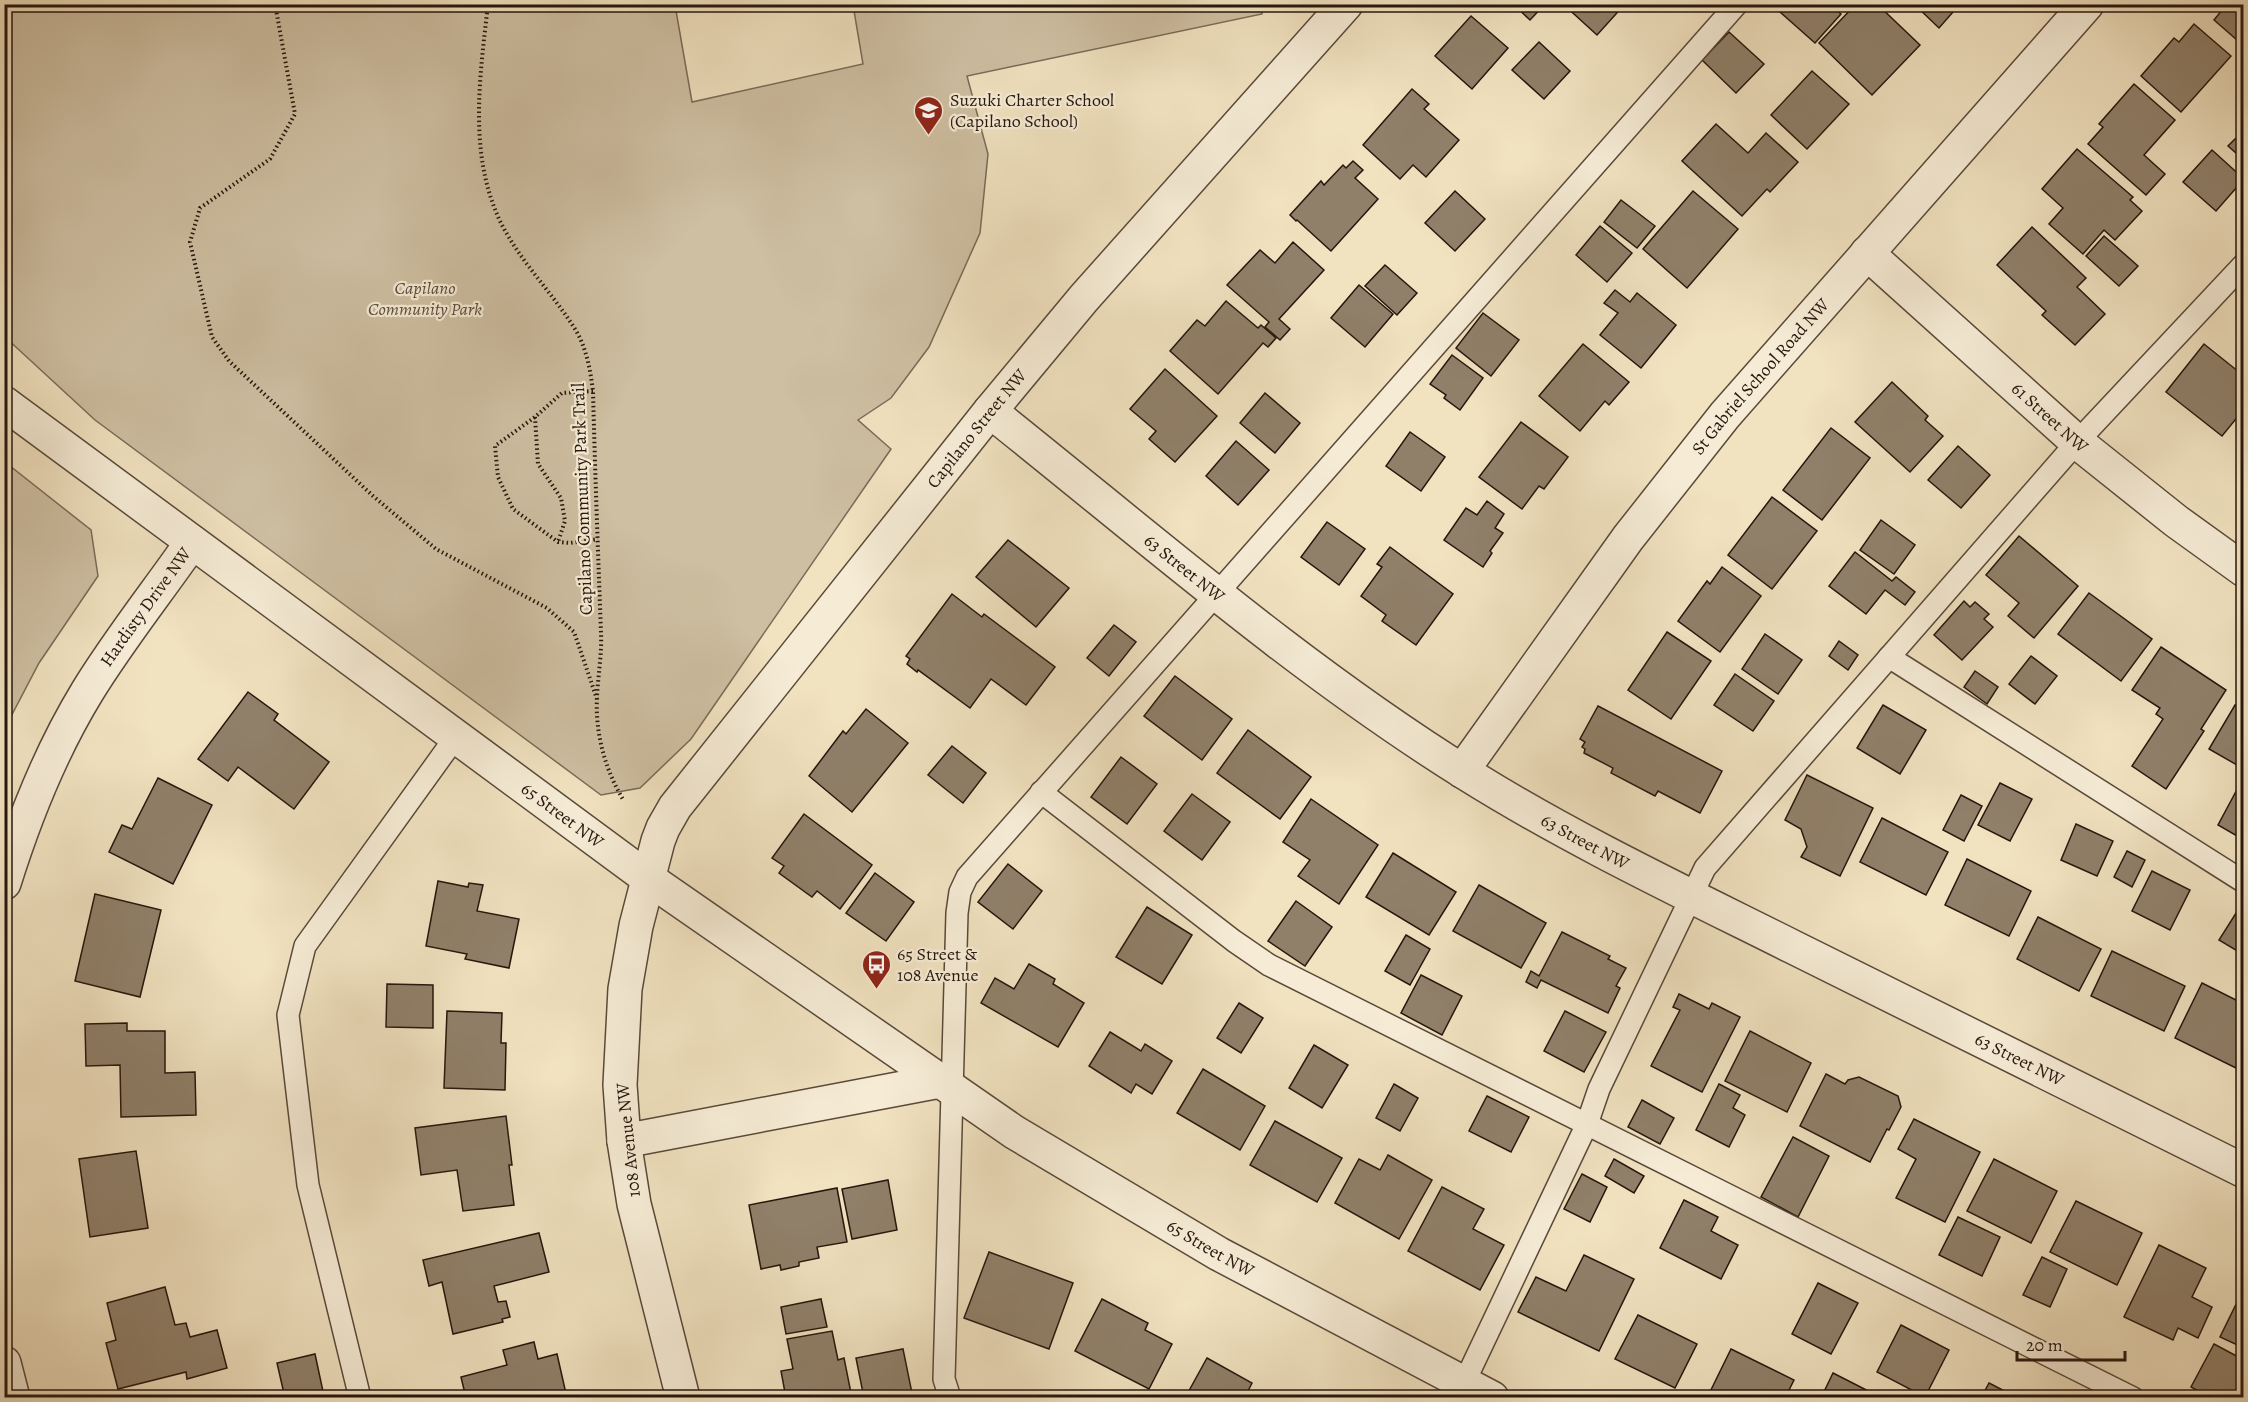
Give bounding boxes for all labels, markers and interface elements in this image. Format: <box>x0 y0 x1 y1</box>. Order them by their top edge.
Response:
place label: Suzuki Charter School (Capilano School) <box>950 88 1115 133</box>
school or university icon: Suzuki Charter School (Capilano School) <box>913 94 945 136</box>
park label: Capilano Community Park <box>368 276 482 321</box>
street label: St Gabriel School Road NW <box>1686 293 1835 460</box>
street label: Capilano Street NW <box>921 364 1032 493</box>
street label: 61 Street NW <box>2006 377 2094 459</box>
street label: Capilano Community Park Trail <box>566 382 598 616</box>
street label: 63 Street NW <box>1139 528 1230 608</box>
street label: Hardisty Drive NW <box>94 542 197 671</box>
street label: 65 Street NW <box>516 777 609 854</box>
street label: 63 Street NW <box>1537 808 1634 875</box>
place label: 65 Street & 108 Avenue <box>897 942 979 987</box>
bus stop icon: 65 Street & 108 Avenue <box>860 948 892 990</box>
street label: 63 Street NW <box>1971 1027 2069 1092</box>
street label: 108 Avenue NW <box>610 1081 646 1198</box>
street label: 65 Street NW <box>1162 1214 1259 1283</box>
scale bar <box>2017 1324 2125 1362</box>
text: 20 m <box>2026 1333 2063 1357</box>

